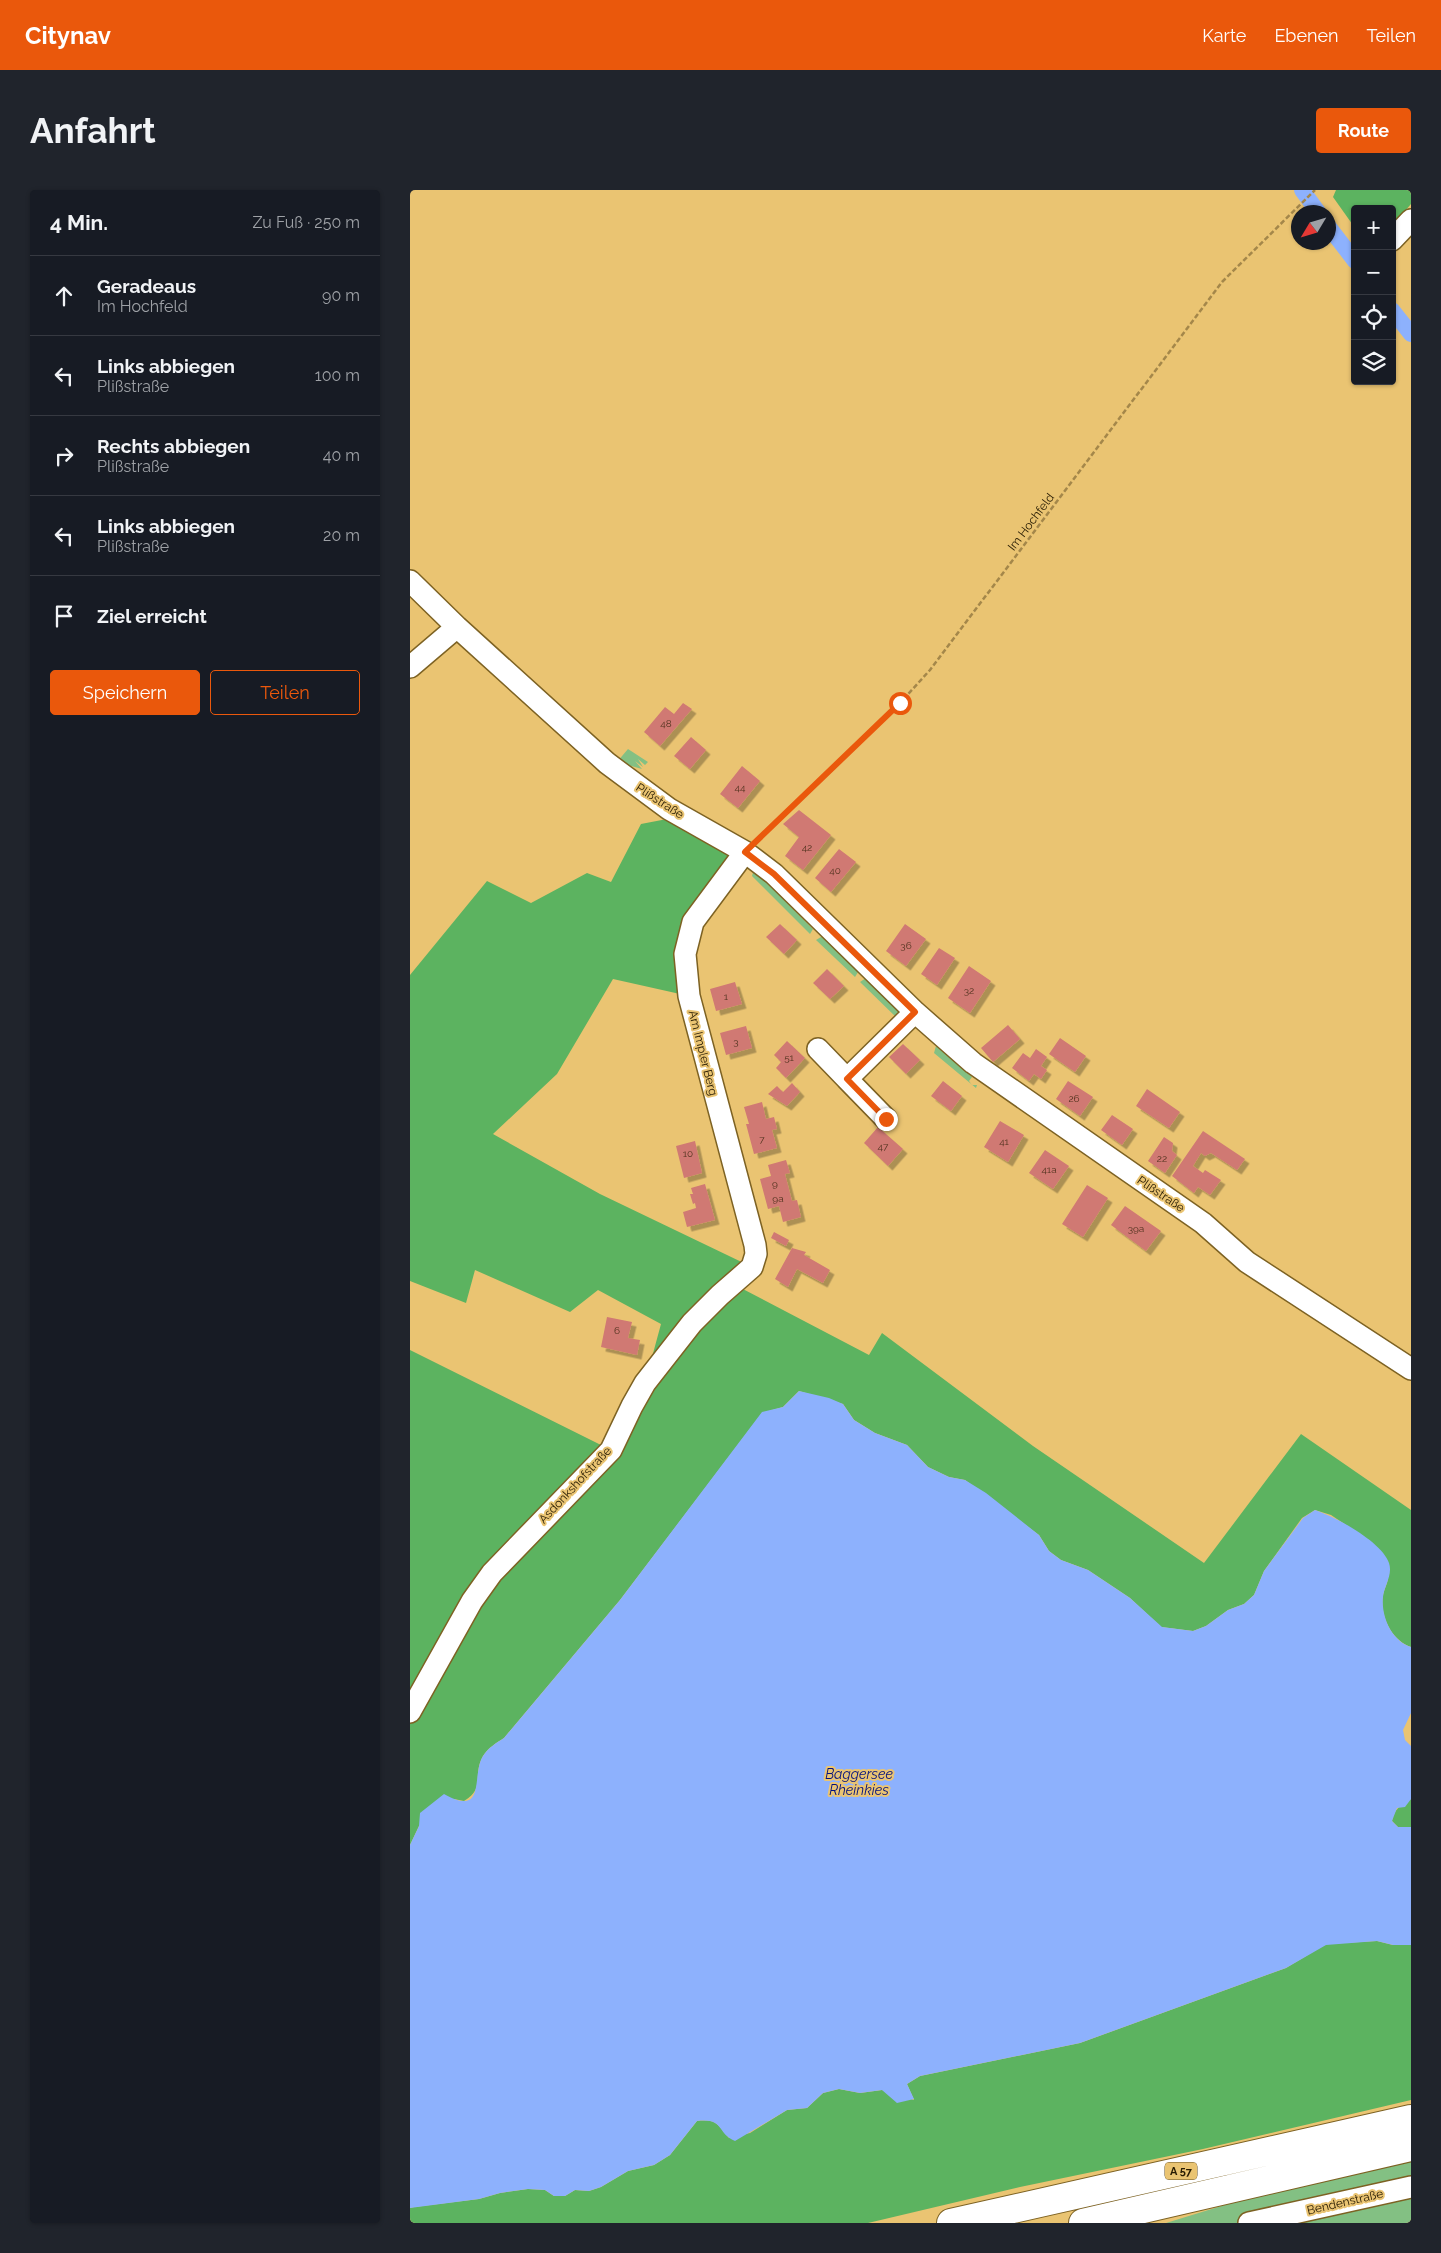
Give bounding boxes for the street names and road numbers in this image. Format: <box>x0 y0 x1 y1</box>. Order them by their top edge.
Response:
street label: Im Hochfeld <box>1005 491 1057 553</box>
street label: Plißstraße <box>633 780 687 822</box>
street label: Am Impler Berg <box>686 1009 720 1097</box>
street label: Plißstraße <box>1135 1173 1187 1215</box>
street label: Asdonkshofstraße <box>536 1444 614 1526</box>
road number: A 57 <box>1165 2162 1197 2180</box>
street label: Bendenstraße <box>1306 2186 1384 2218</box>

